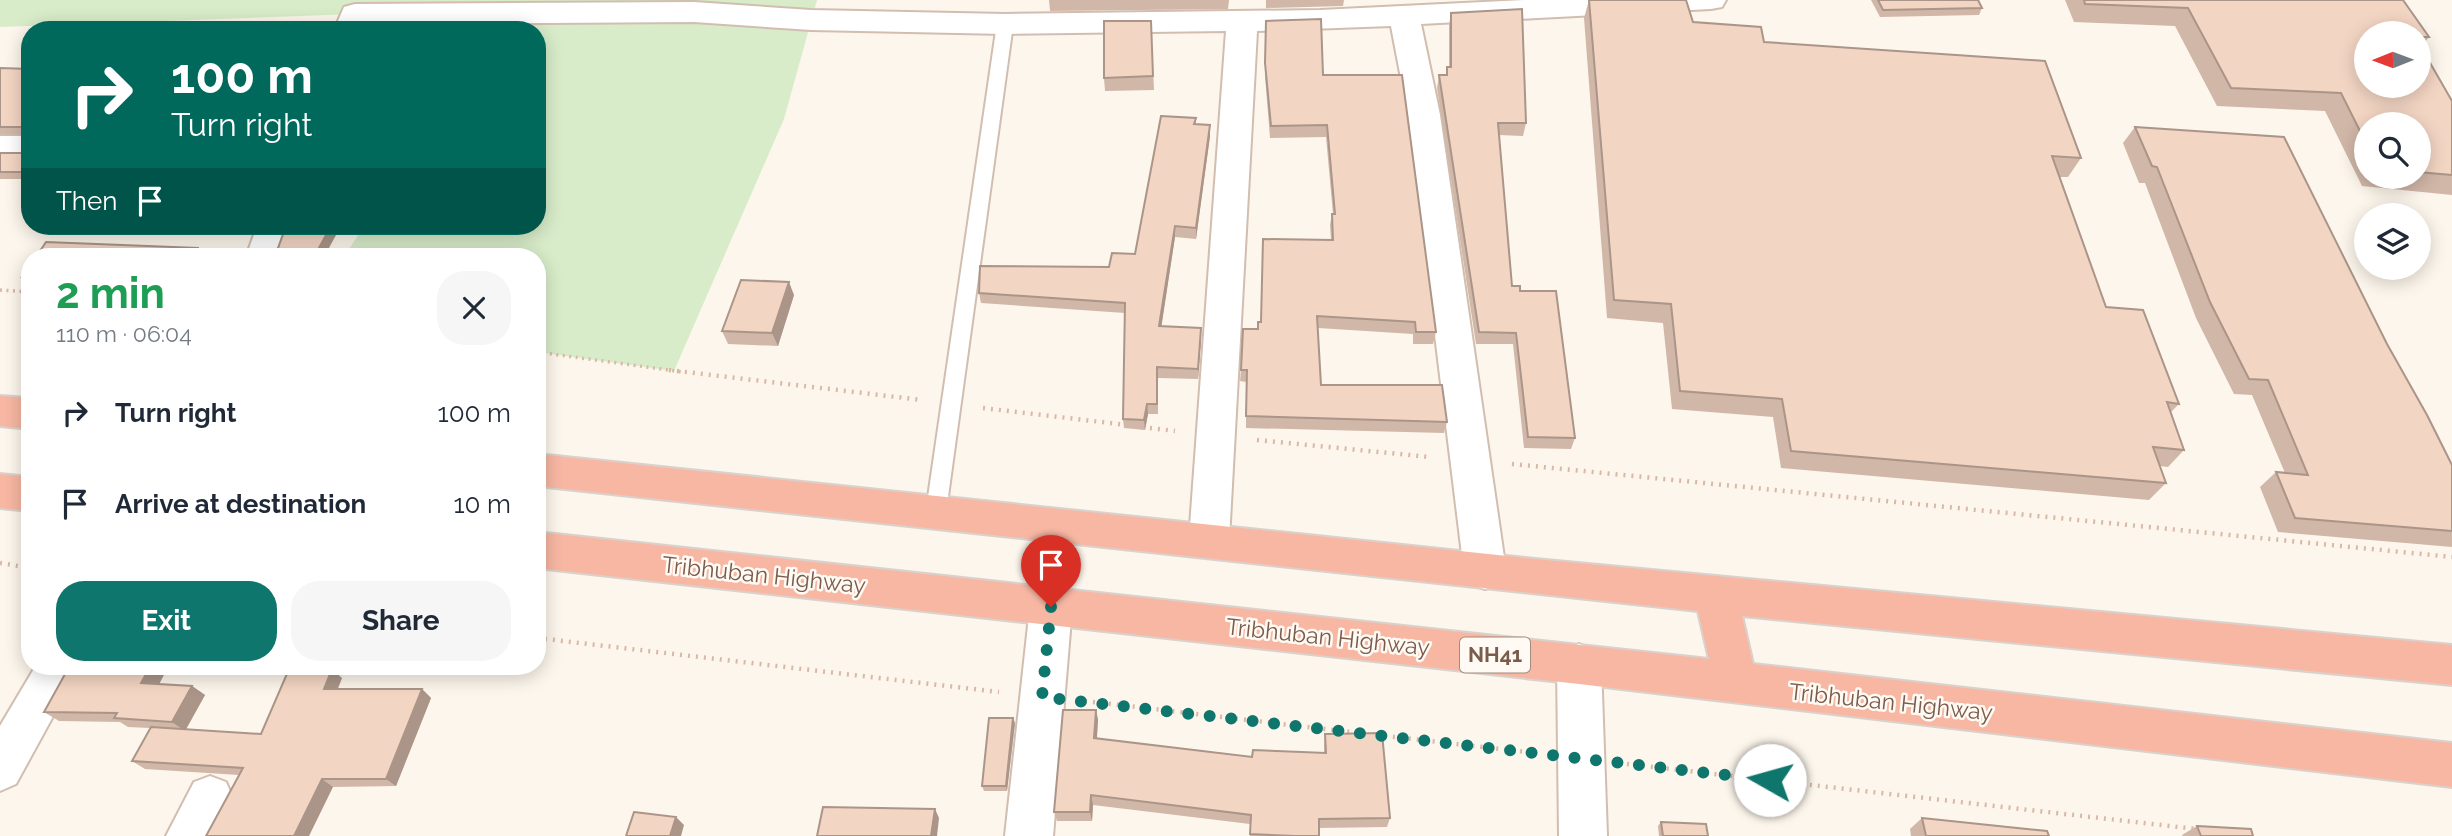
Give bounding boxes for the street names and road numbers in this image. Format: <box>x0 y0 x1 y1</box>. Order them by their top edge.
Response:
street label: Tribhuban Highway <box>661 550 867 599</box>
street label: Tribhuban Highway <box>1225 612 1431 661</box>
road number: NH41 <box>1460 638 1530 672</box>
street label: Tribhuban Highway <box>1788 677 1994 726</box>

